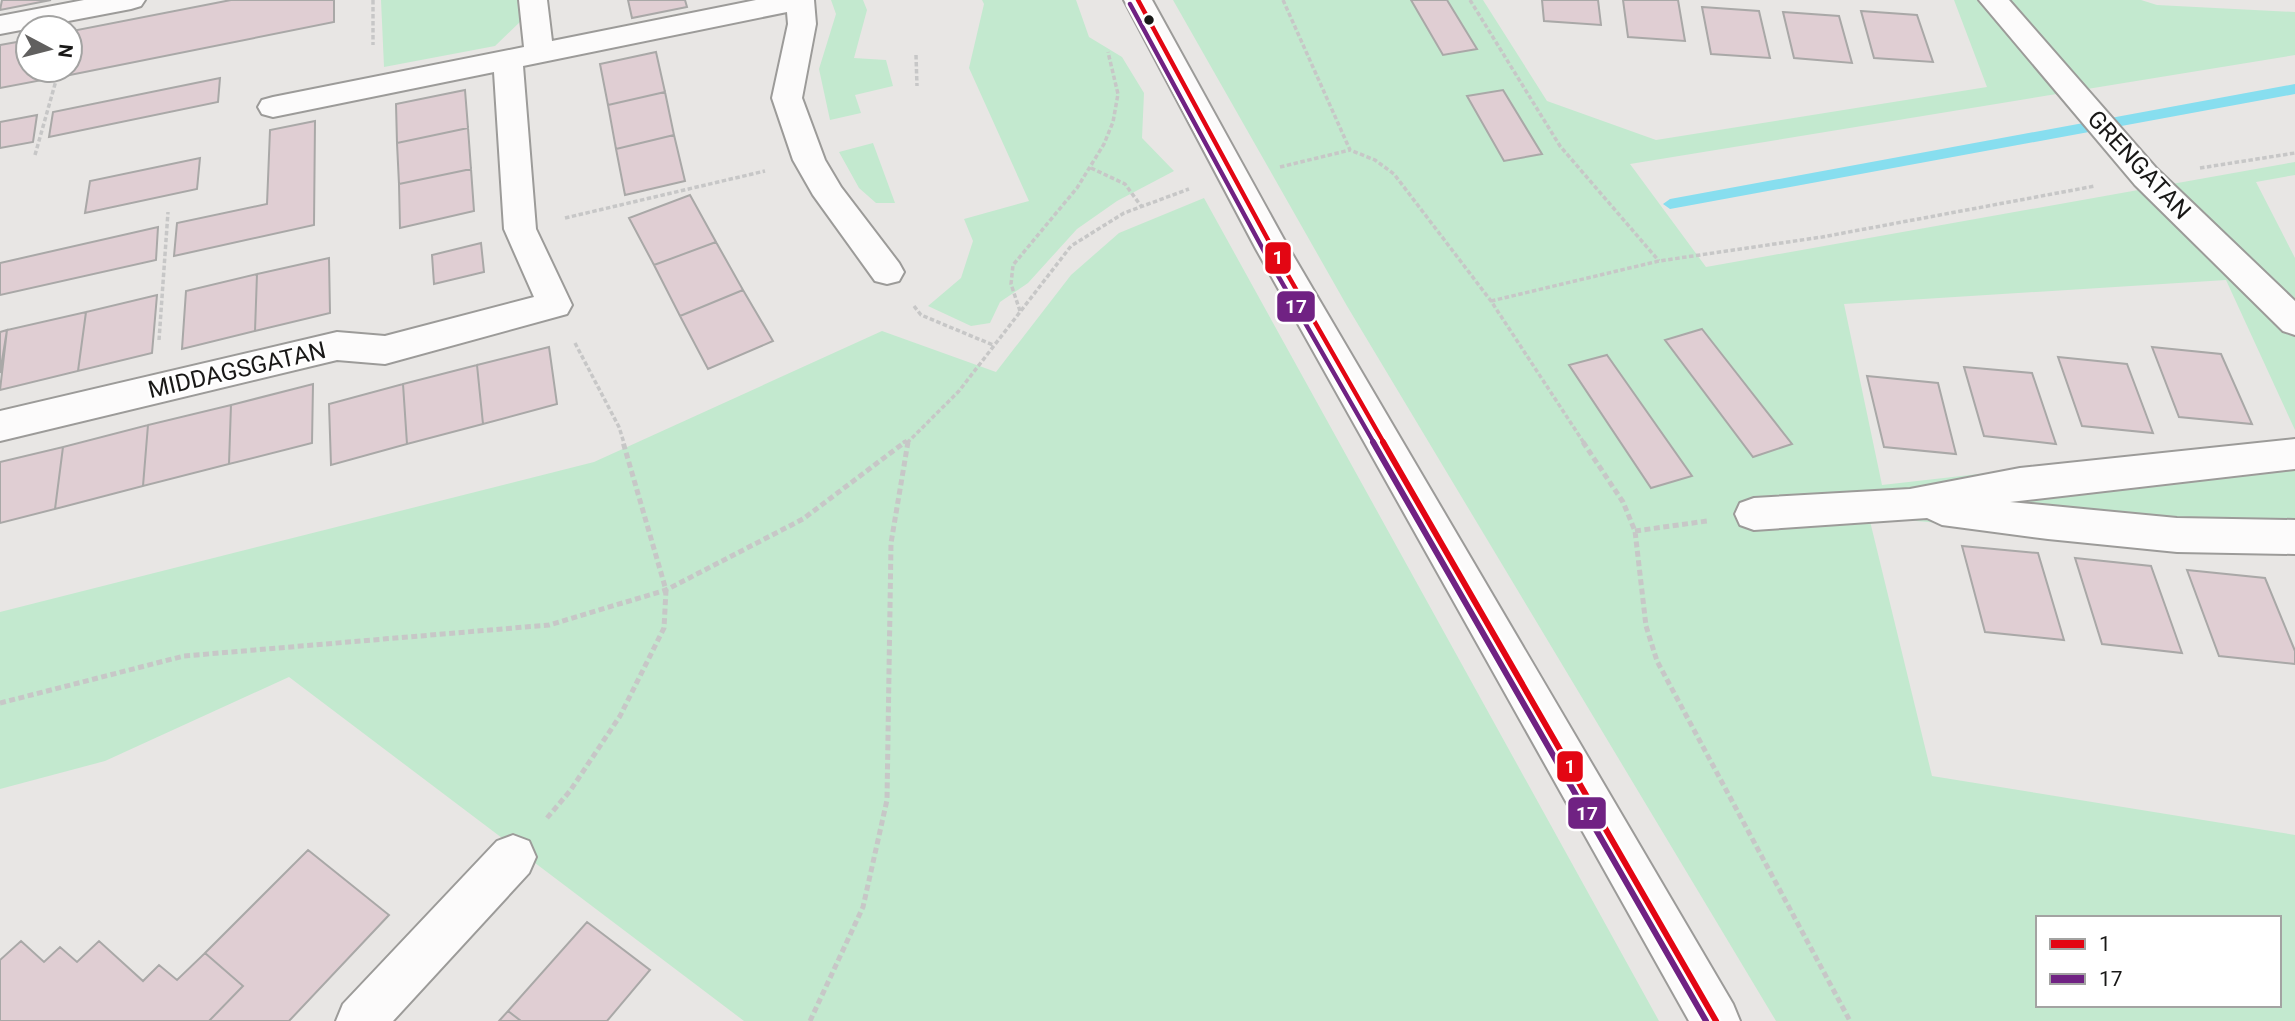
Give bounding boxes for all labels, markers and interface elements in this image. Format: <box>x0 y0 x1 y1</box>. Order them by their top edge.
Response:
unlabelled marker <box>1142 13 1156 27</box>
north arrow <box>14 14 84 84</box>
text: N <box>53 43 78 59</box>
street label: GRENGATAN <box>2082 105 2196 225</box>
line badge: 1 <box>1264 241 1292 275</box>
text: 1 <box>1273 246 1283 269</box>
line badge: 17 <box>1276 290 1316 323</box>
text: 17 <box>1285 295 1307 318</box>
street label: MIDDAGSGATAN <box>145 336 329 404</box>
line badge: 1 <box>1556 750 1584 783</box>
text: 1 <box>1565 755 1575 778</box>
line badge: 17 <box>1567 796 1607 830</box>
text: 17 <box>1576 802 1598 825</box>
legend <box>2036 916 2281 1007</box>
text: 1 <box>2099 932 2111 956</box>
text: 17 <box>2099 967 2123 991</box>

